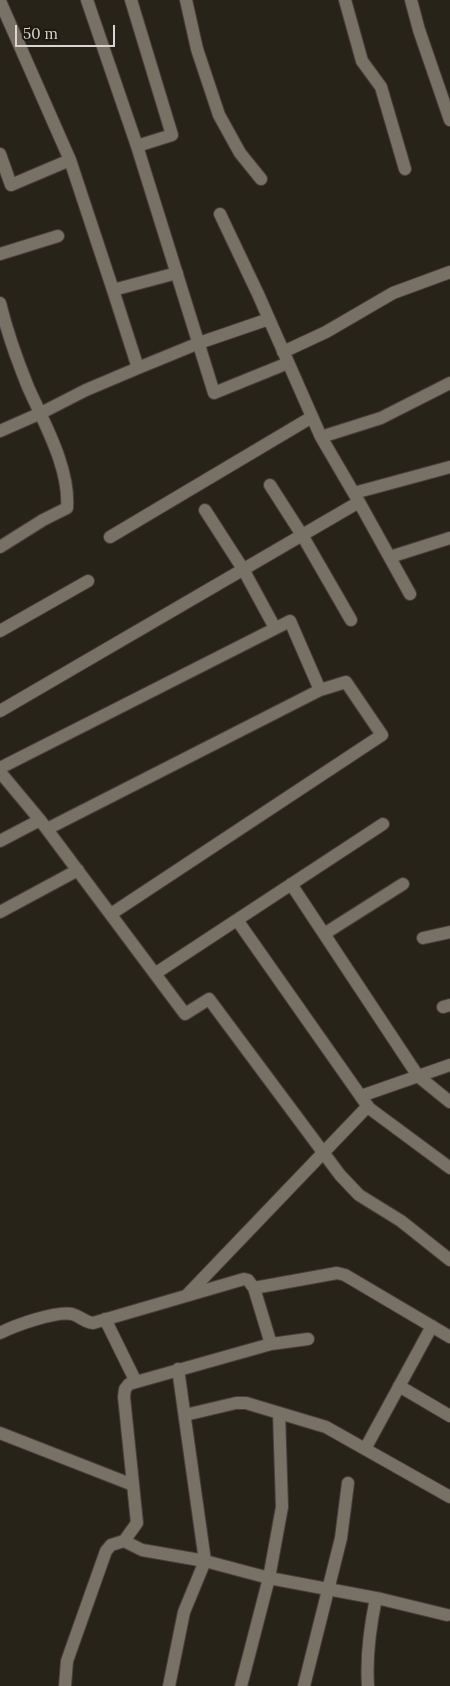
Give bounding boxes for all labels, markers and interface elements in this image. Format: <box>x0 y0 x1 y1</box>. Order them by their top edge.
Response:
scale bar <box>18 15 118 47</box>
text: 50 m <box>23 24 58 43</box>

